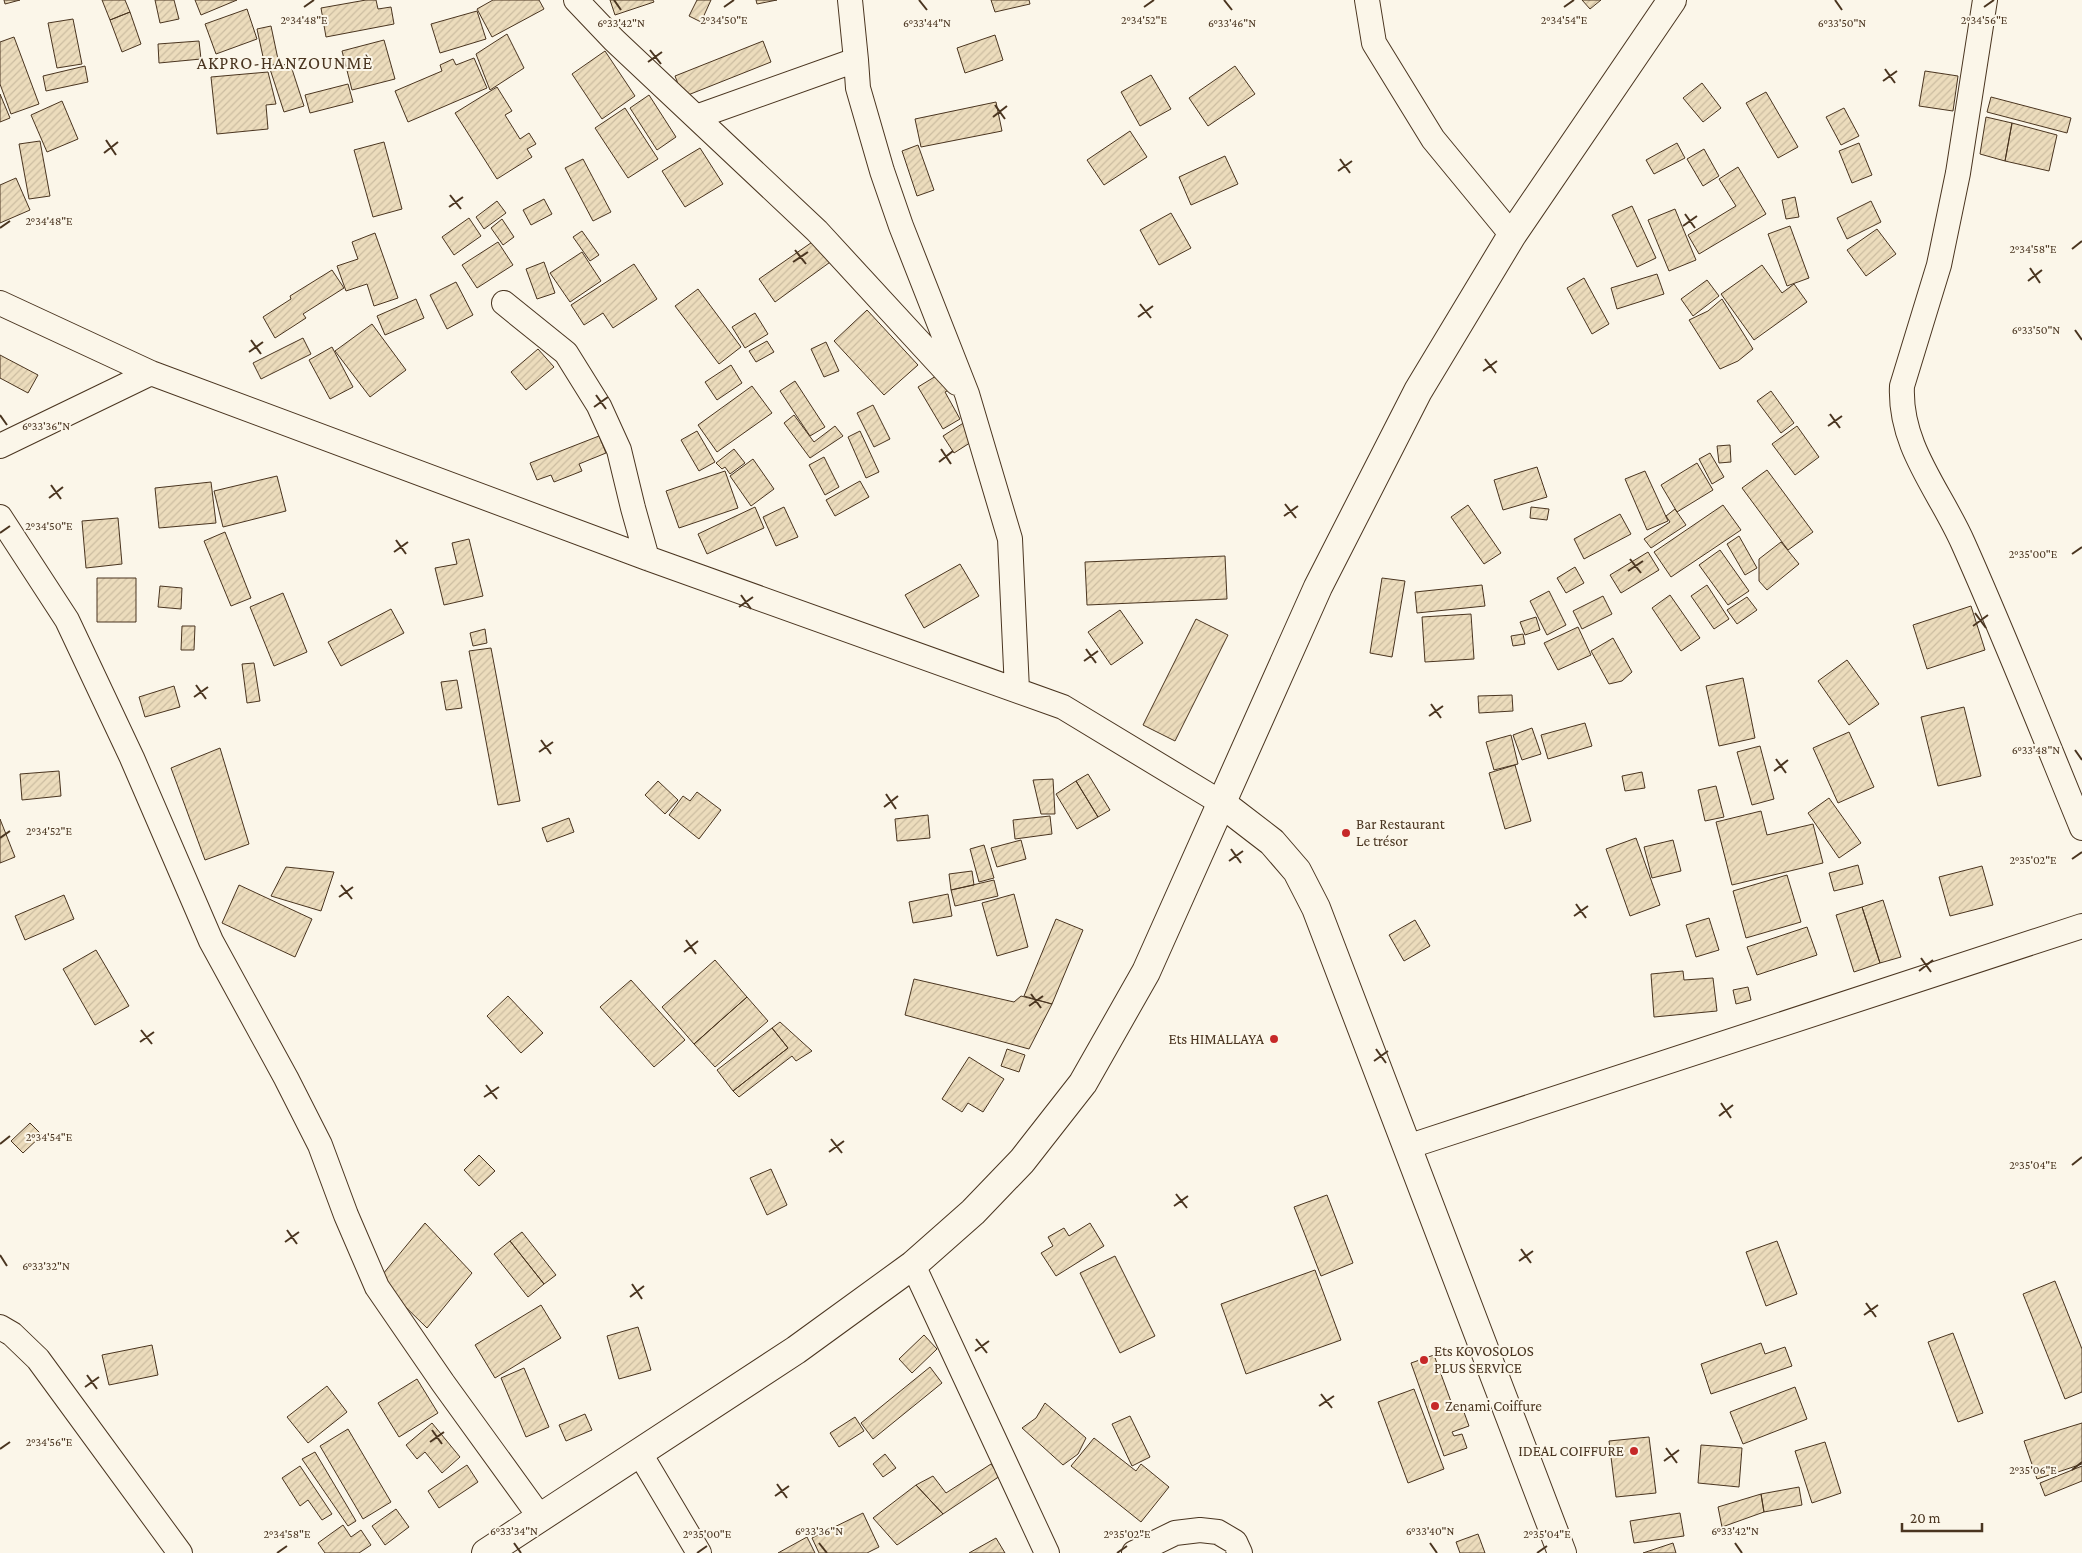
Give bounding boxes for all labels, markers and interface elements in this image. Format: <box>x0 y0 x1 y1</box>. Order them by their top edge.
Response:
text: 2°34'48"E <box>280 13 328 27</box>
text: 2°34'50"E <box>700 13 748 27</box>
text: 2°34'52"E <box>1121 13 1167 27</box>
text: 2°34'54"E <box>1541 13 1588 27</box>
text: 2°34'56"E <box>1961 13 2008 27</box>
text: 6°33'42"N <box>597 16 645 30</box>
text: 6°33'44"N <box>903 16 951 30</box>
text: 6°33'46"N <box>1208 16 1256 30</box>
text: 6°33'50"N <box>1818 16 1866 30</box>
district label: AKPRO-HANZOUNMÈ <box>197 53 373 73</box>
text: 2°34'48"E <box>25 214 73 228</box>
text: 2°34'58"E <box>2009 242 2057 256</box>
text: 6°33'50"N <box>2012 323 2060 337</box>
text: 6°33'36"N <box>22 419 70 433</box>
text: 2°34'50"E <box>25 519 73 533</box>
text: 2°35'00"E <box>2009 547 2058 561</box>
text: 6°33'48"N <box>2012 743 2060 757</box>
place label: Bar Restaurant Le trésor <box>1356 816 1446 849</box>
text: 2°34'52"E <box>26 824 72 838</box>
marker: Bar Restaurant Le trésor <box>1340 827 1352 839</box>
text: 2°35'02"E <box>2009 853 2057 867</box>
place label: Ets HIMALLAYA <box>1168 1031 1264 1047</box>
marker: Ets HIMALLAYA <box>1268 1033 1280 1045</box>
text: 2°34'54"E <box>26 1130 73 1144</box>
text: 2°35'04"E <box>2009 1158 2057 1172</box>
text: 6°33'32"N <box>22 1259 70 1273</box>
place label: Ets KOVOSOLOS PLUS SERVICE <box>1434 1343 1534 1376</box>
marker: Ets KOVOSOLOS PLUS SERVICE <box>1418 1354 1430 1366</box>
place label: Zenami Coiffure <box>1445 1398 1542 1414</box>
marker: Zenami Coiffure <box>1429 1400 1441 1412</box>
text: 2°34'56"E <box>26 1435 73 1449</box>
place label: IDEAL COIFFURE <box>1518 1443 1624 1459</box>
marker: IDEAL COIFFURE <box>1628 1445 1640 1457</box>
text: 2°35'06"E <box>2009 1463 2057 1477</box>
scale bar <box>1902 1500 1982 1532</box>
text: 20 m <box>1910 1510 1941 1526</box>
text: 6°33'34"N <box>490 1524 538 1538</box>
text: 6°33'36"N <box>795 1524 843 1538</box>
text: 6°33'40"N <box>1406 1524 1454 1538</box>
text: 6°33'42"N <box>1711 1524 1759 1538</box>
text: 2°34'58"E <box>263 1527 311 1541</box>
text: 2°35'00"E <box>683 1527 732 1541</box>
text: 2°35'02"E <box>1103 1527 1151 1541</box>
text: 2°35'04"E <box>1523 1527 1571 1541</box>

